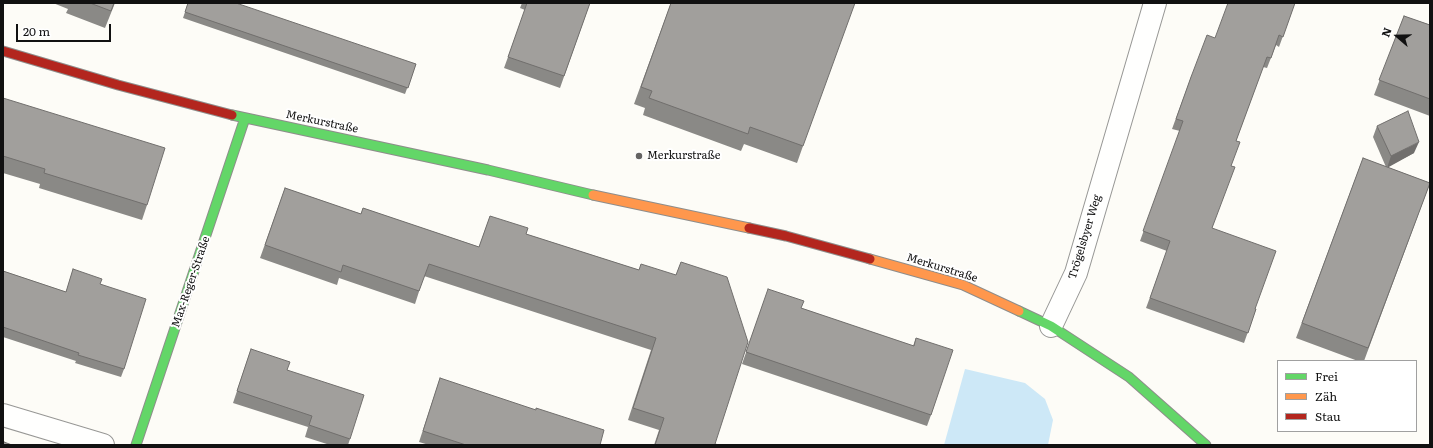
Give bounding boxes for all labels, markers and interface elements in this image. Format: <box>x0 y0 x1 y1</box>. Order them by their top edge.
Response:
scale bar <box>18 16 113 42</box>
north arrow <box>1377 16 1417 56</box>
text: 20 m <box>23 22 50 40</box>
text: N <box>1377 25 1395 39</box>
street label: Merkurstraße <box>285 108 359 136</box>
place label: Merkurstraße <box>647 149 721 163</box>
marker: Merkurstraße <box>634 151 644 161</box>
street label: Trögelsbyer Weg <box>1066 193 1104 281</box>
street label: Max-Reger-Straße <box>169 235 213 329</box>
street label: Merkurstraße <box>905 251 979 285</box>
legend <box>1277 360 1417 432</box>
text: Frei <box>1315 367 1338 385</box>
text: Zäh <box>1315 387 1337 405</box>
text: Stau <box>1315 407 1341 425</box>

